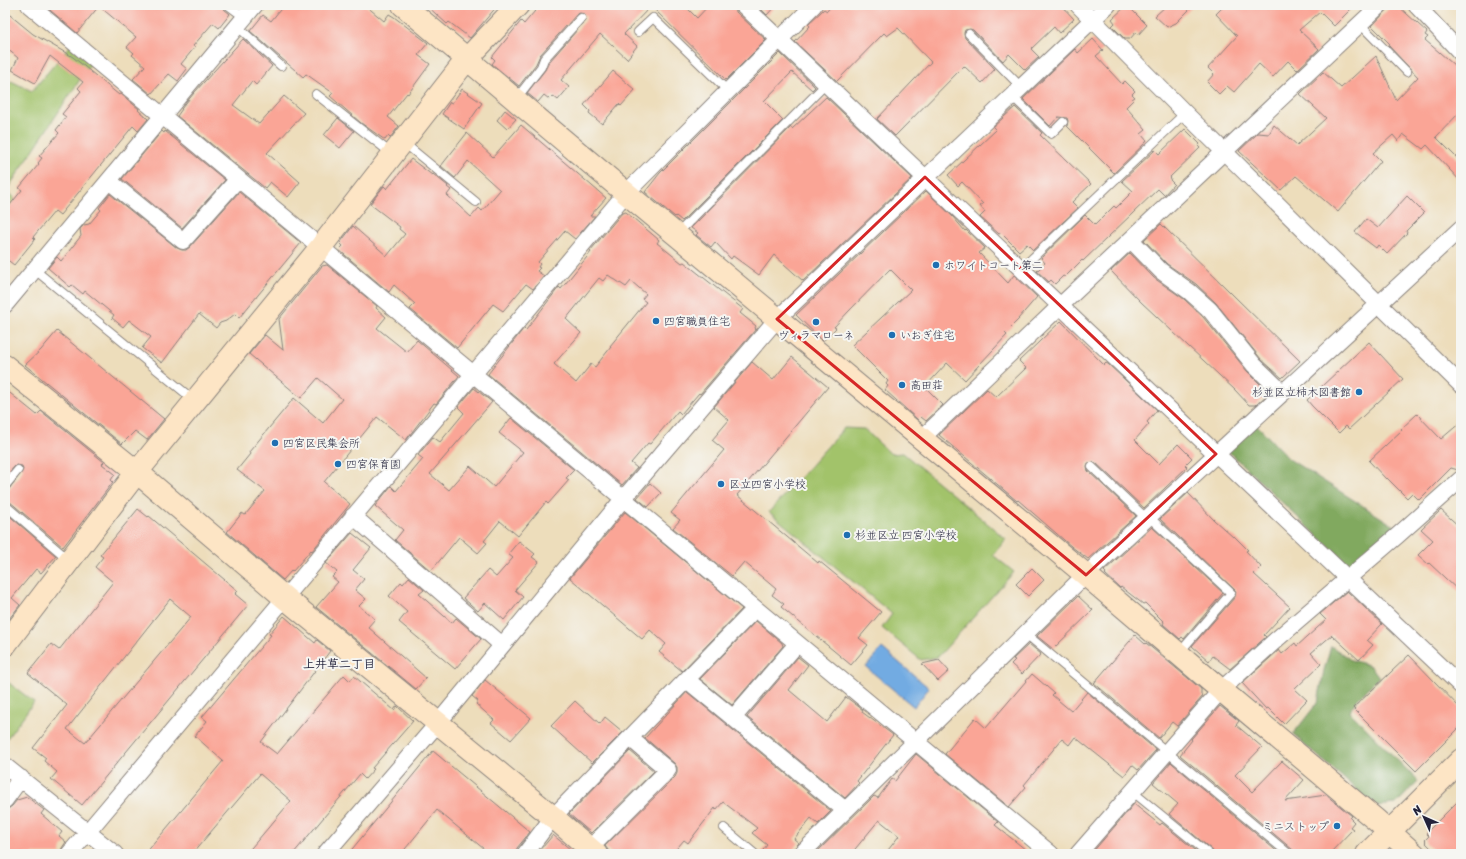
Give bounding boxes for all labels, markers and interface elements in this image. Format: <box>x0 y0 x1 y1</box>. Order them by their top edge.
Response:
place label: ホワイトコート第二 <box>944 256 1043 275</box>
marker: ホワイトコート第二 <box>931 260 941 270</box>
place label: 四宮職員住宅 <box>664 312 730 331</box>
marker: 四宮職員住宅 <box>651 316 661 326</box>
marker: ヴィラマローネ <box>811 317 821 327</box>
place label: ヴィラマローネ <box>778 326 854 345</box>
place label: いおぎ住宅 <box>900 326 955 345</box>
marker: いおぎ住宅 <box>887 330 897 340</box>
place label: 高田荘 <box>910 376 943 395</box>
marker: 高田荘 <box>897 380 907 390</box>
place label: 杉並区立柿木図書館 <box>1252 383 1351 402</box>
marker: 杉並区立柿木図書館 <box>1354 387 1364 397</box>
place label: 四宮区民集会所 <box>283 434 360 453</box>
marker: 四宮区民集会所 <box>270 438 280 448</box>
place label: 四宮保育園 <box>346 455 401 474</box>
marker: 四宮保育園 <box>333 459 343 469</box>
place label: 区立四宮小学校 <box>729 475 806 494</box>
marker: 区立四宮小学校 <box>716 479 726 489</box>
place label: 杉並区立 四宮小学校 <box>855 526 957 545</box>
marker: 杉並区立 四宮小学校 <box>842 530 852 540</box>
district label: 上井草二丁目 <box>303 653 375 675</box>
north arrow <box>1404 797 1444 837</box>
text: N <box>1407 801 1427 820</box>
place label: ミニストップ <box>1262 817 1329 836</box>
marker: ミニストップ <box>1332 821 1342 831</box>

